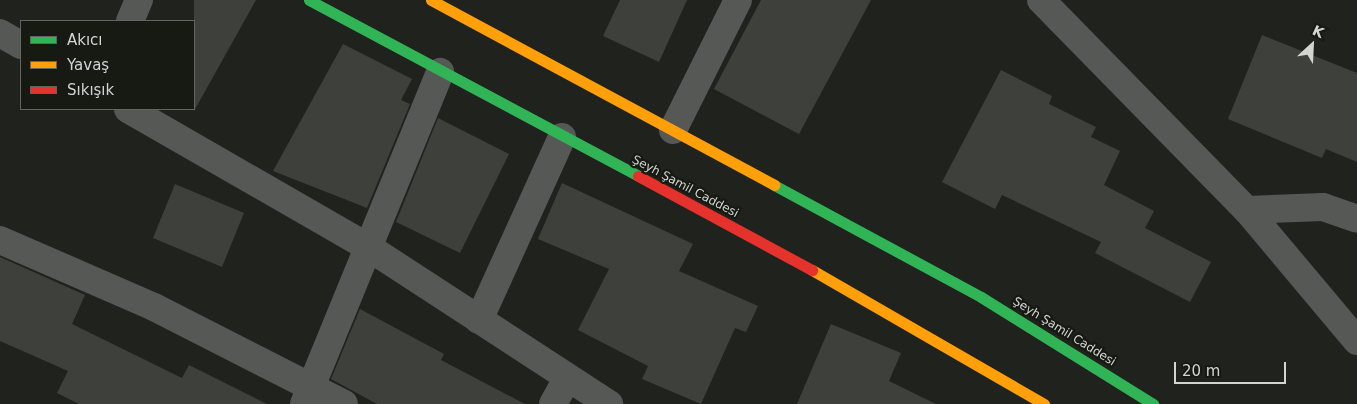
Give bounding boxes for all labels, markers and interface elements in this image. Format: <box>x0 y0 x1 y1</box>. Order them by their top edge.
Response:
legend <box>20 20 195 110</box>
north arrow <box>1287 20 1337 70</box>
text: K <box>1310 22 1327 41</box>
text: Akıcı <box>67 31 103 49</box>
text: Yavaş <box>67 56 109 74</box>
text: Sıkışık <box>67 81 114 99</box>
street label: Şeyh Şamil Caddesi <box>629 153 741 221</box>
street label: Şeyh Şamil Caddesi <box>1010 294 1118 370</box>
scale bar <box>1177 352 1290 384</box>
text: 20 m <box>1182 362 1220 380</box>

